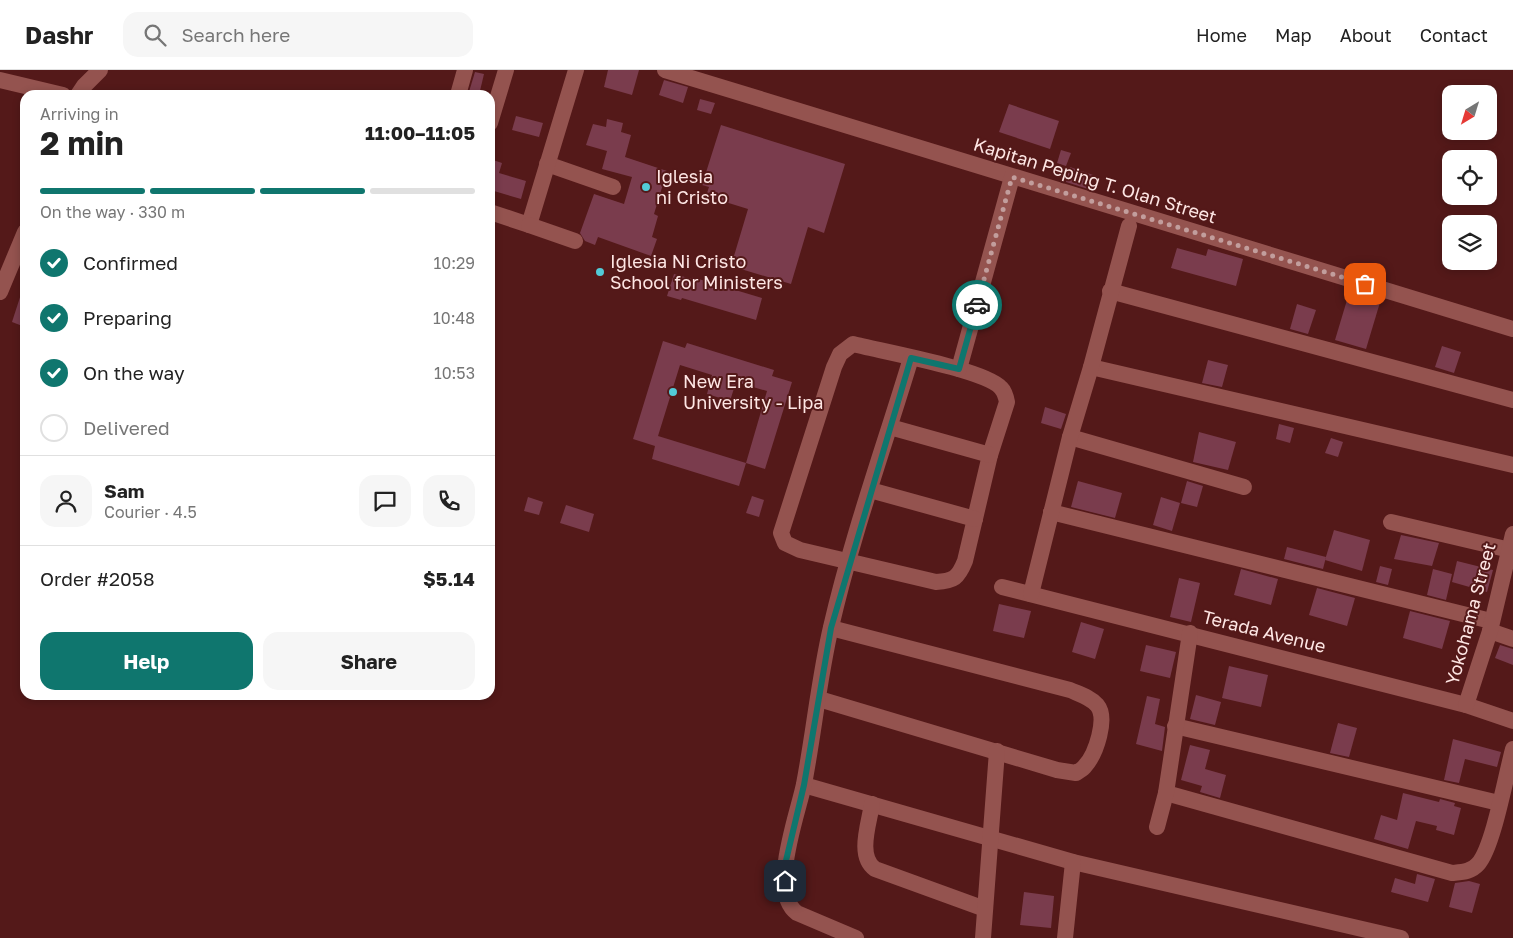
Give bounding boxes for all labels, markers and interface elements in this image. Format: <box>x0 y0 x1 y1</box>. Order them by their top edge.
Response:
search box <box>123 12 473 57</box>
text: Dashr <box>25 20 93 49</box>
icon: search <box>141 21 169 49</box>
text: Search here <box>181 23 290 46</box>
text: Home <box>1196 24 1247 46</box>
text: Map <box>1275 24 1312 46</box>
text: About <box>1340 24 1392 46</box>
text: Contact <box>1420 24 1488 46</box>
north arrow <box>1442 85 1498 140</box>
map controls <box>1442 85 1497 270</box>
text: Arriving in <box>40 104 119 124</box>
text: 11:00–11:05 <box>365 121 475 144</box>
text: 2 min <box>40 124 124 162</box>
street label: Kapitan Peping T. Olan Street <box>971 133 1219 228</box>
button: locate <box>1442 150 1497 205</box>
place label: Iglesia ni Cristo <box>656 165 728 208</box>
marker: Iglesia ni Cristo <box>640 181 652 193</box>
text: On the way · 330 m <box>40 202 185 222</box>
button: layers <box>1442 215 1497 270</box>
icon: check <box>40 249 68 277</box>
place label: Iglesia Ni Cristo School for Ministers <box>610 250 783 293</box>
text: Confirmed <box>83 251 178 274</box>
text: 10:29 <box>434 253 475 273</box>
pin <box>1344 263 1386 305</box>
marker: Iglesia Ni Cristo School for Ministers <box>594 266 606 278</box>
icon: bag <box>1351 270 1379 298</box>
courier <box>952 280 1002 330</box>
icon: car <box>963 291 991 319</box>
icon: check <box>40 304 68 332</box>
text: Preparing <box>83 306 172 329</box>
text: 10:48 <box>433 308 475 328</box>
icon: check <box>40 359 68 387</box>
text: On the way <box>83 361 185 384</box>
text: 10:53 <box>434 363 475 383</box>
place label: New Era University - Lipa <box>683 370 823 413</box>
marker: New Era University - Lipa <box>667 386 679 398</box>
text: Delivered <box>83 416 170 439</box>
button: person <box>40 475 92 527</box>
button: chat <box>359 475 411 527</box>
button: phone <box>423 475 475 527</box>
text: Sam <box>104 479 144 502</box>
text: Courier · 4.5 <box>104 502 197 522</box>
street label: Yokohama Street <box>1440 540 1500 687</box>
text: Order #2058 <box>40 567 154 590</box>
text: $5.14 <box>423 567 475 590</box>
street label: Terada Avenue <box>1200 605 1328 657</box>
button: Help <box>40 632 253 690</box>
button: Share <box>263 632 475 690</box>
pin <box>764 860 806 902</box>
icon: home <box>771 867 799 895</box>

